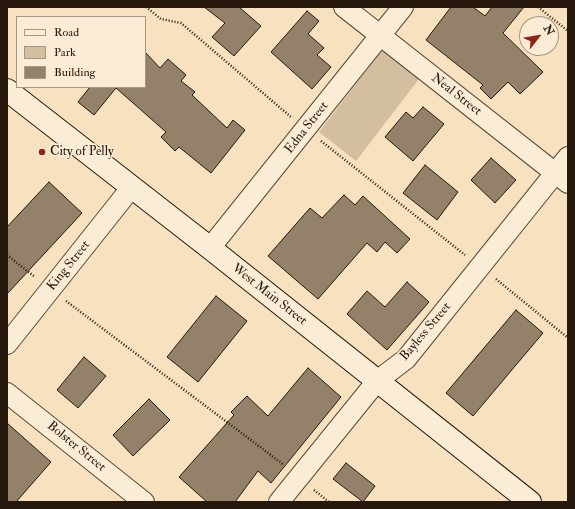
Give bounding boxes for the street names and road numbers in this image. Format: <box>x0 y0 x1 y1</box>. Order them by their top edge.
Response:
street label: Neal Street <box>428 71 484 119</box>
street label: Edna Street <box>282 99 332 157</box>
street label: King Street <box>44 238 94 294</box>
street label: West Main Street <box>228 261 310 329</box>
street label: Bayless Street <box>397 300 455 364</box>
street label: Bolster Street <box>43 419 109 475</box>

